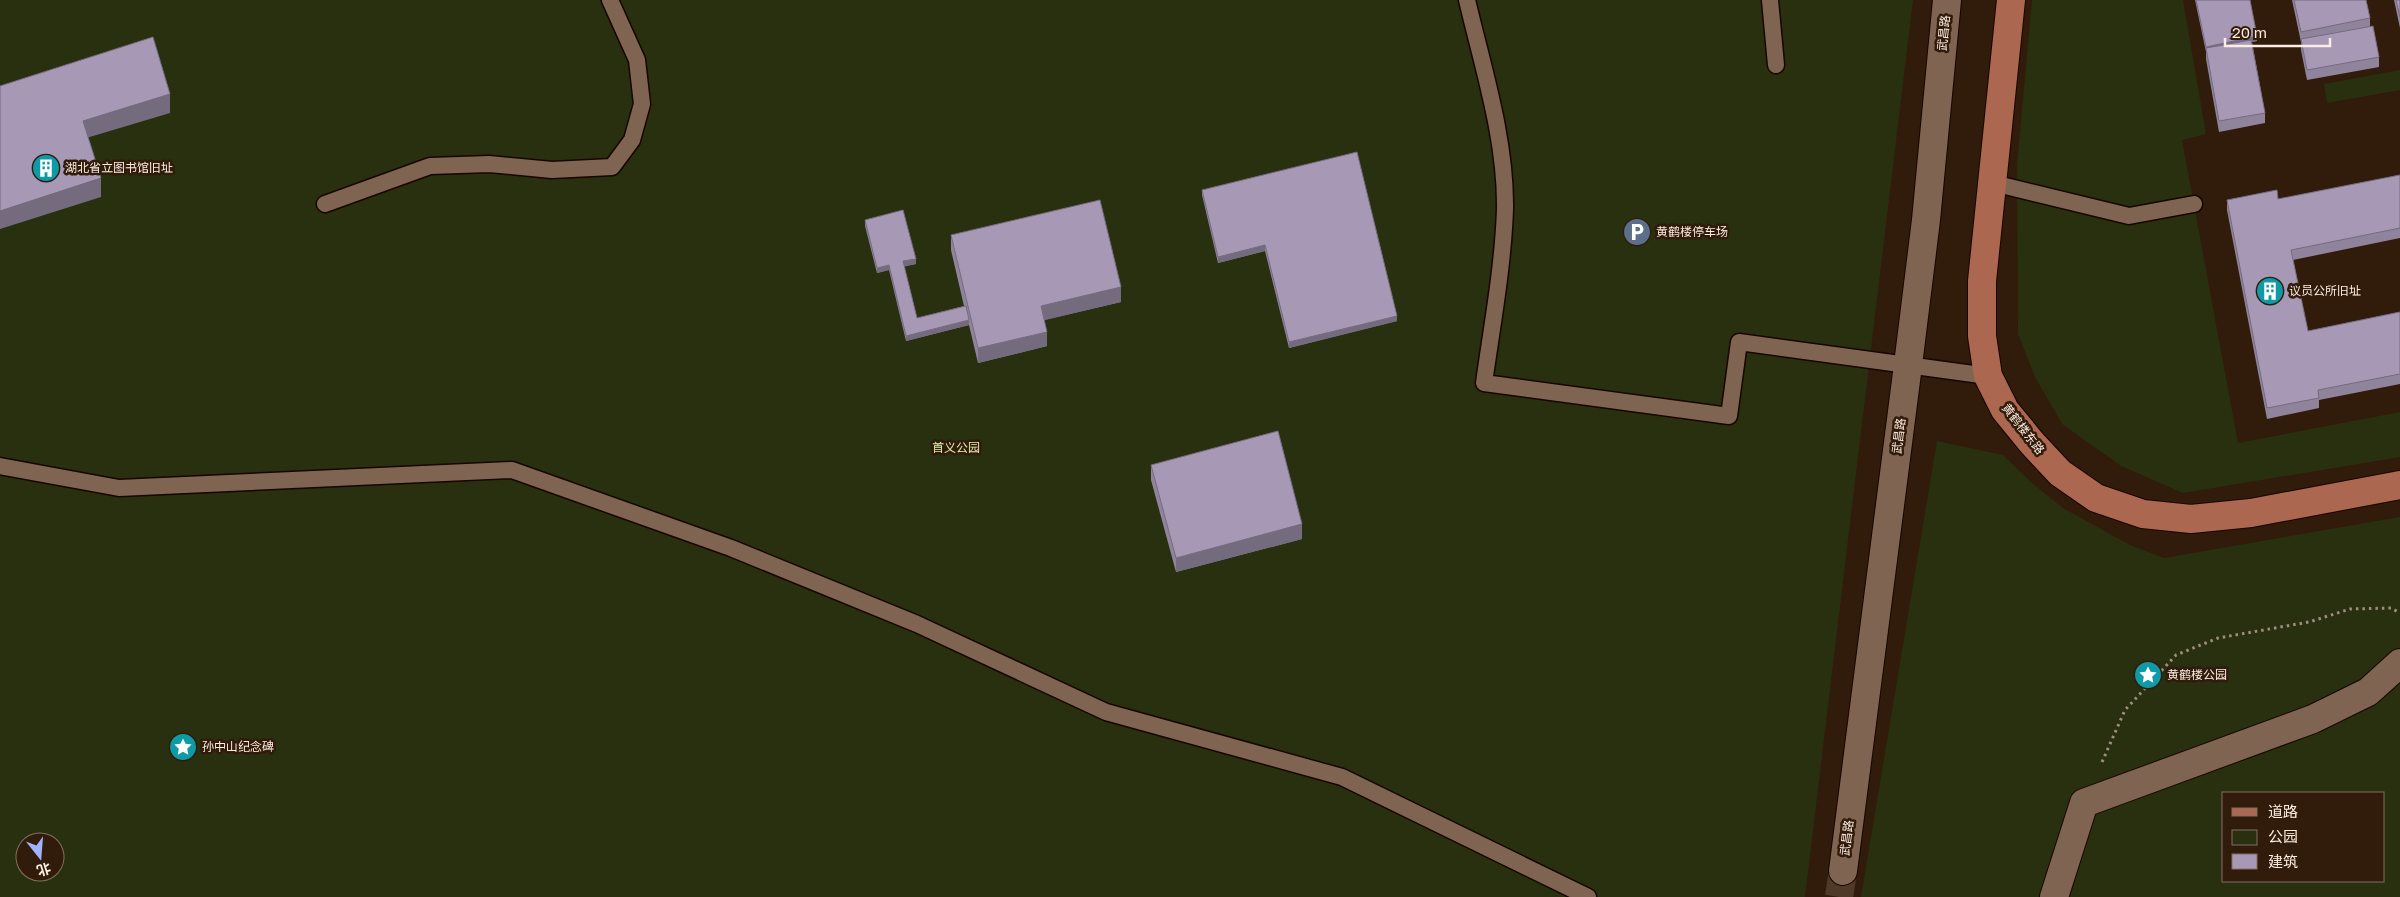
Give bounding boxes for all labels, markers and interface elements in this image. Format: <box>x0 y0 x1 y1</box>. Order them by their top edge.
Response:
street label: 武昌路 <box>1934 14 1953 52</box>
scale bar <box>2225 15 2330 47</box>
text: 20 m <box>2232 23 2267 41</box>
building icon: 湖北省立图书馆旧址 <box>31 153 61 183</box>
place label: 湖北省立图书馆旧址 <box>65 160 173 175</box>
parking icon: 黄鹤楼停车场 <box>1622 217 1652 247</box>
place label: 黄鹤楼停车场 <box>1656 224 1728 239</box>
building icon: 议员公所旧址 <box>2255 276 2285 306</box>
place label: 议员公所旧址 <box>2289 283 2361 298</box>
street label: 黄鹤楼东路 <box>1999 400 2048 457</box>
street label: 武昌路 <box>1889 417 1908 455</box>
park label: 首义公园 <box>932 440 980 455</box>
place icon: 黄鹤楼公园 <box>2133 660 2163 690</box>
place label: 黄鹤楼公园 <box>2167 667 2227 682</box>
place icon: 孙中山纪念碑 <box>168 732 198 762</box>
place label: 孙中山纪念碑 <box>202 739 274 754</box>
legend <box>2222 792 2385 882</box>
text: 道路 <box>2268 802 2298 820</box>
street label: 武昌路 <box>1837 819 1856 857</box>
text: 公园 <box>2268 827 2298 845</box>
north arrow <box>15 832 65 882</box>
text: 建筑 <box>2268 852 2298 870</box>
text: 北 <box>35 860 53 880</box>

